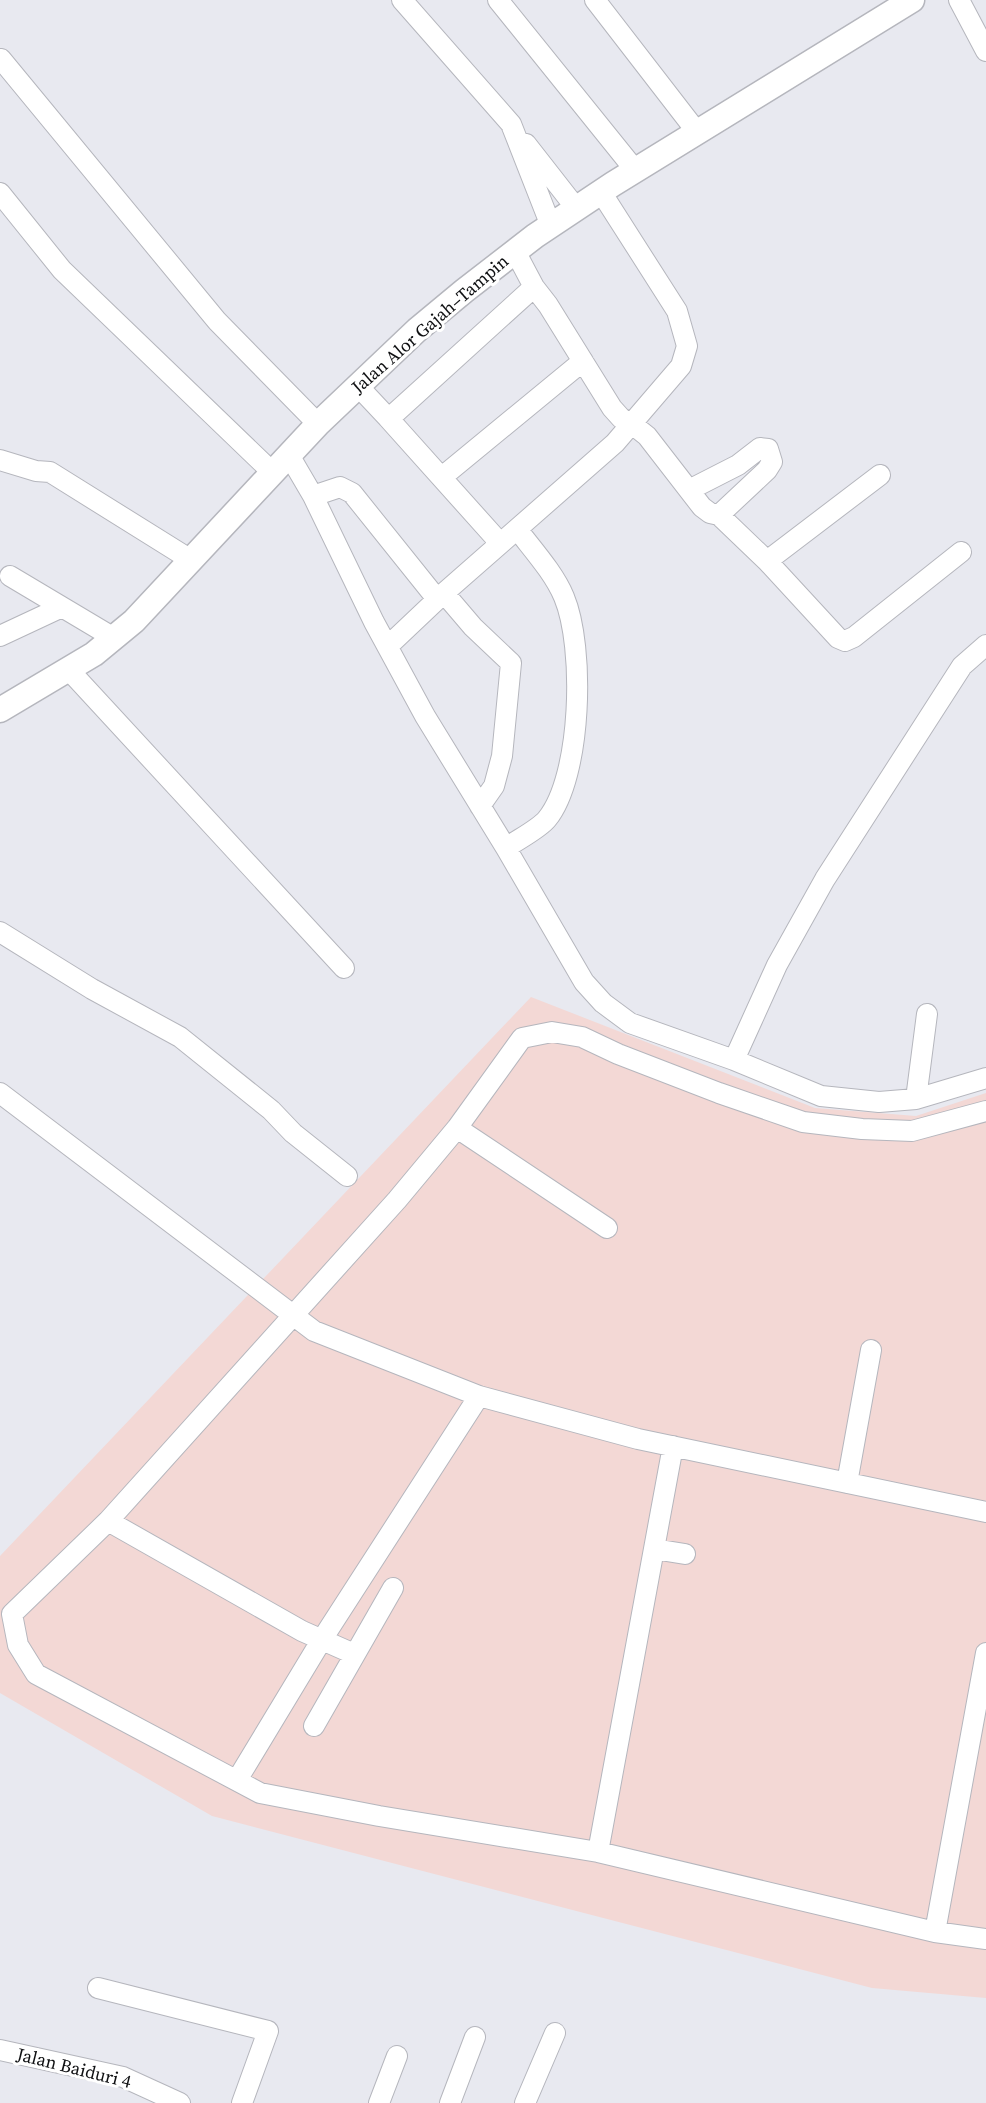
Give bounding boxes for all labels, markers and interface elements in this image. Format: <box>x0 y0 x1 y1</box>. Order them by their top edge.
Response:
street label: Jalan Alor Gajah–Tampin <box>345 248 514 400</box>
street label: Jalan Baiduri 4 <box>13 2041 134 2094</box>

